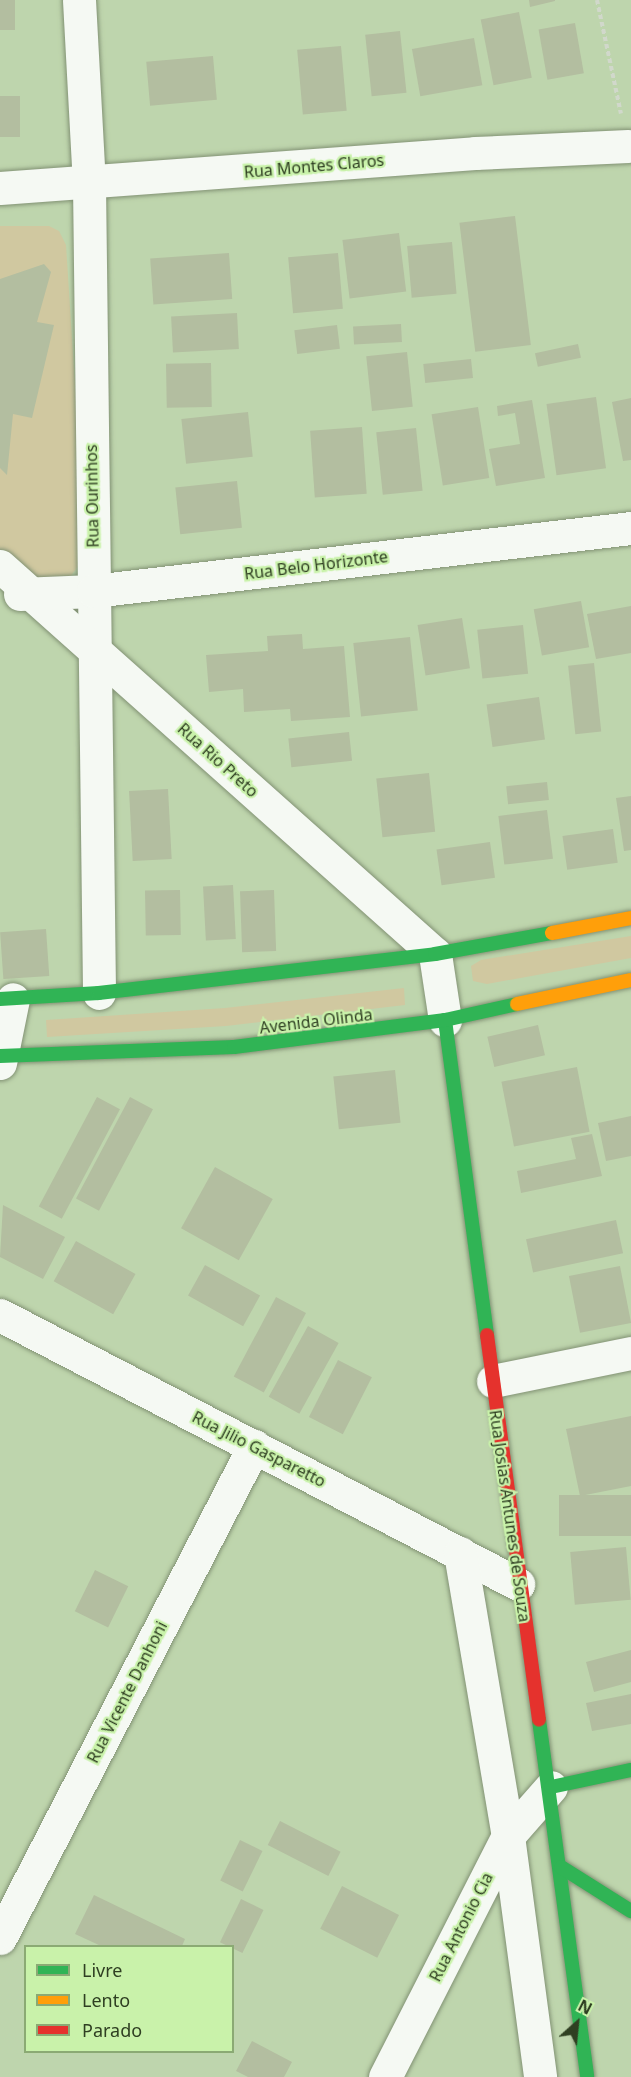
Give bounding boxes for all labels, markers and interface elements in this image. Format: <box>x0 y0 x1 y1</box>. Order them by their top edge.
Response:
street label: Rua Montes Claros <box>243 150 385 182</box>
street label: Rua Ourinhos <box>82 444 102 548</box>
street label: Rua Belo Horizonte <box>243 547 389 583</box>
street label: Rua Rio Preto <box>174 719 262 801</box>
street label: Avenida Olinda <box>258 1005 374 1037</box>
street label: Rua Jilio Gasparetto <box>189 1407 329 1491</box>
street label: Rua Josias Antunes de Souza <box>486 1409 534 1623</box>
street label: Rua Vicente Danhoni <box>83 1618 171 1766</box>
street label: Rua Antonio Cia <box>425 1869 497 1985</box>
legend <box>24 1945 234 2053</box>
text: Livre <box>82 1958 122 1982</box>
text: Lento <box>82 1988 130 2012</box>
north arrow <box>547 1993 607 2053</box>
text: N <box>574 1994 596 2020</box>
text: Parado <box>82 2018 142 2042</box>

